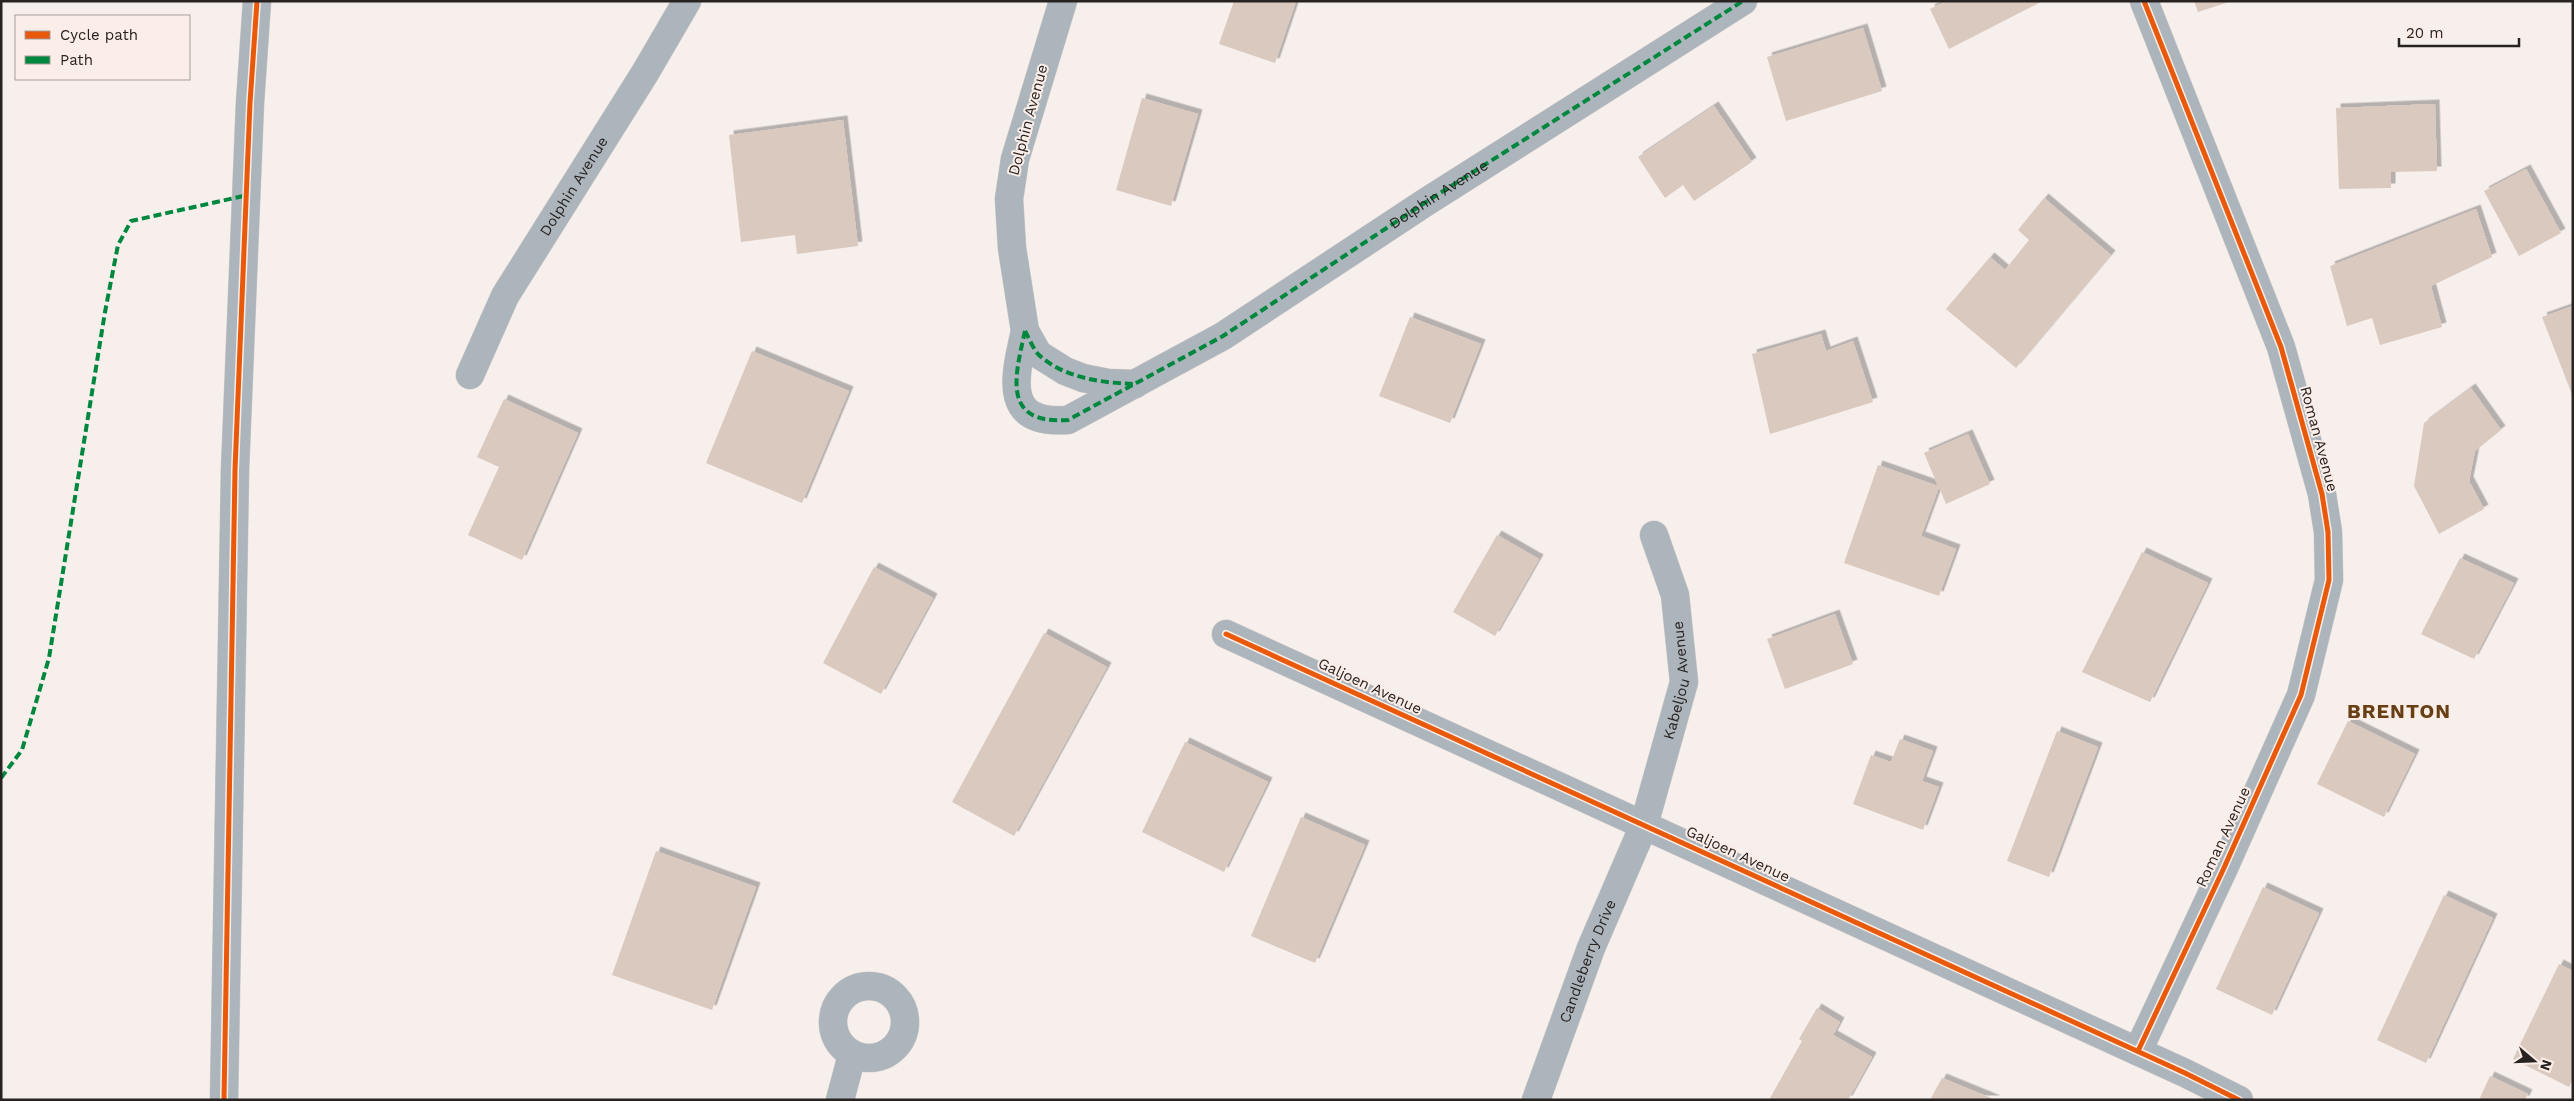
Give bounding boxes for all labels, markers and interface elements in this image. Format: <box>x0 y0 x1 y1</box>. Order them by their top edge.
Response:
legend <box>15 15 190 80</box>
scale bar <box>2399 15 2519 47</box>
text: 20 m <box>2406 24 2444 42</box>
text: Cycle path <box>60 26 138 44</box>
text: Path <box>60 51 93 69</box>
street label: Dolphin Avenue <box>1005 63 1051 177</box>
street label: Dolphin Avenue <box>536 133 612 239</box>
street label: Dolphin Avenue <box>1386 156 1491 233</box>
street label: Roman Avenue <box>2296 384 2342 494</box>
street label: Kabeljou Avenue <box>1659 620 1694 742</box>
street label: Galjoen Avenue <box>1315 654 1425 718</box>
district label: BRENTON <box>2347 699 2451 723</box>
street label: Roman Avenue <box>2192 784 2254 890</box>
street label: Galjoen Avenue <box>1683 822 1793 886</box>
street label: Candleberry Drive <box>1556 897 1620 1025</box>
north arrow <box>2509 1036 2559 1086</box>
text: N <box>2537 1058 2556 1073</box>

